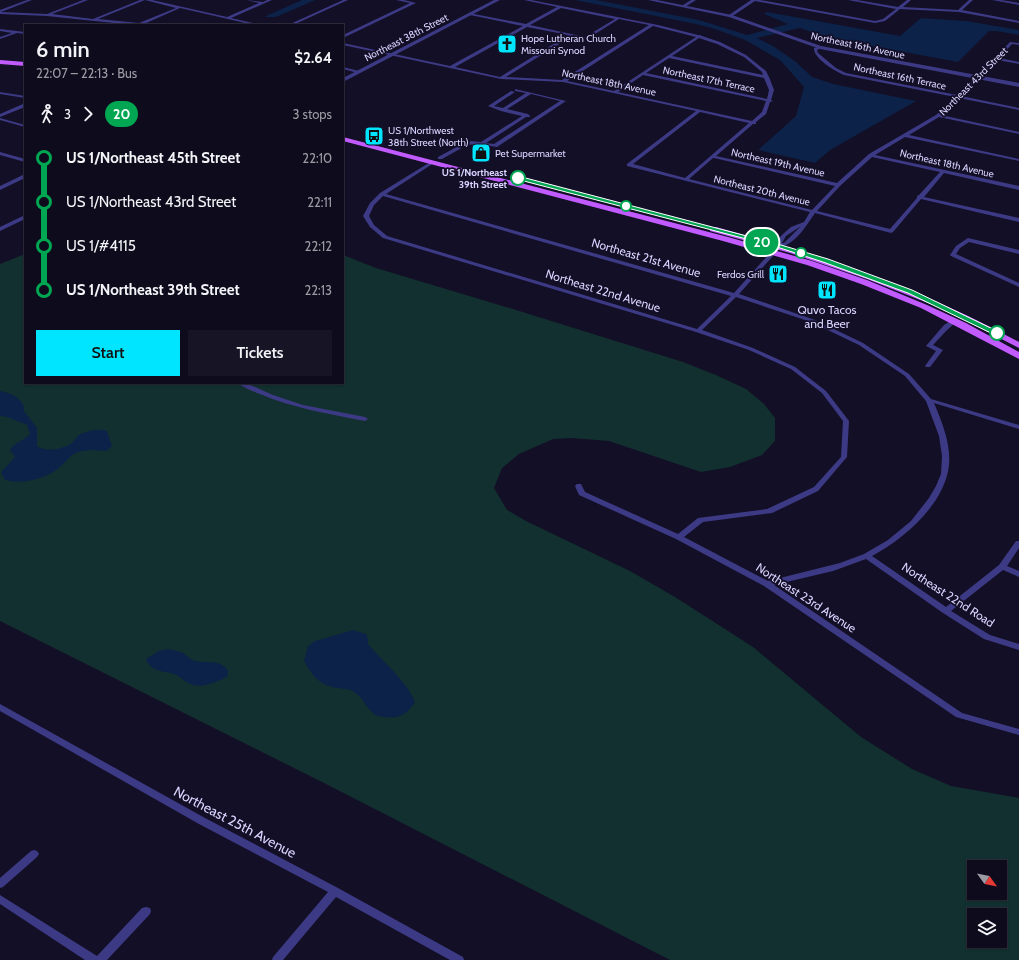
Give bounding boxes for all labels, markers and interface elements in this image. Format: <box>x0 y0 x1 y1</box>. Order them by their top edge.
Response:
street label: Northeast 38th Street <box>362 10 451 64</box>
street label: Northeast 16th Avenue <box>810 29 906 62</box>
place label: Hope Lutheran Church Missouri Synod <box>521 32 616 57</box>
church icon: Hope Lutheran Church Missouri Synod <box>496 33 518 55</box>
text: 6 min <box>36 36 90 63</box>
street label: Northeast 43rd Street <box>936 44 1011 118</box>
text: $2.64 <box>294 49 332 67</box>
street label: Northeast 16th Terrace <box>852 60 947 93</box>
street label: Northeast 17th Terrace <box>662 63 756 96</box>
text: 22:07 – 22:13 · Bus <box>36 65 137 81</box>
street label: Northeast 18th Avenue <box>561 66 657 99</box>
icon: walk <box>36 103 58 125</box>
icon: forward <box>77 103 99 125</box>
text: 20 <box>113 105 130 123</box>
text: 3 <box>64 106 71 122</box>
text: 3 stops <box>293 106 332 122</box>
place label: US 1/Northwest 38th Street (North) <box>388 124 469 149</box>
bus stop icon: US 1/Northwest 38th Street (North) <box>363 125 385 147</box>
shop icon: Pet Supermarket <box>470 142 492 164</box>
street label: Northeast 19th Avenue <box>730 145 826 180</box>
street label: Northeast 18th Avenue <box>899 146 995 181</box>
place label: Pet Supermarket <box>495 147 566 160</box>
text: US 1/Northeast 45th Street <box>66 149 240 167</box>
text: 22:10 <box>302 150 332 166</box>
place label: US 1/Northeast 39th Street <box>442 166 508 191</box>
marker: US 1/Northeast 39th Street <box>510 170 526 186</box>
street label: Northeast 20th Avenue <box>712 172 811 209</box>
text: US 1/Northeast 43rd Street <box>66 193 236 211</box>
text: 22:11 <box>307 194 332 210</box>
unlabelled marker <box>620 200 632 212</box>
line badge: 20 <box>744 229 780 255</box>
text: 20 <box>753 233 771 251</box>
street label: Northeast 21st Avenue <box>590 235 702 280</box>
text: US 1/#4115 <box>66 237 136 255</box>
text: 22:12 <box>305 238 332 254</box>
unlabelled marker <box>795 247 807 259</box>
restaurant icon: Ferdos Grill <box>767 263 789 285</box>
street label: Northeast 22nd Avenue <box>544 266 663 315</box>
place label: Ferdos Grill <box>717 268 765 281</box>
restaurant icon: Quvo Tacos and Beer <box>816 279 838 301</box>
text: US 1/Northeast 39th Street <box>66 281 240 299</box>
text: 22:13 <box>304 282 332 298</box>
place label: Quvo Tacos and Beer <box>798 302 856 331</box>
unlabelled marker <box>989 325 1005 341</box>
button: Start <box>36 330 180 376</box>
button: Tickets <box>188 330 332 376</box>
street label: Northeast 22nd Road <box>899 559 997 630</box>
street label: Northeast 23rd Avenue <box>753 560 859 636</box>
street label: Northeast 25th Avenue <box>171 782 299 862</box>
north arrow <box>967 860 1007 900</box>
map controls <box>967 860 1007 948</box>
button: layers <box>967 908 1007 948</box>

